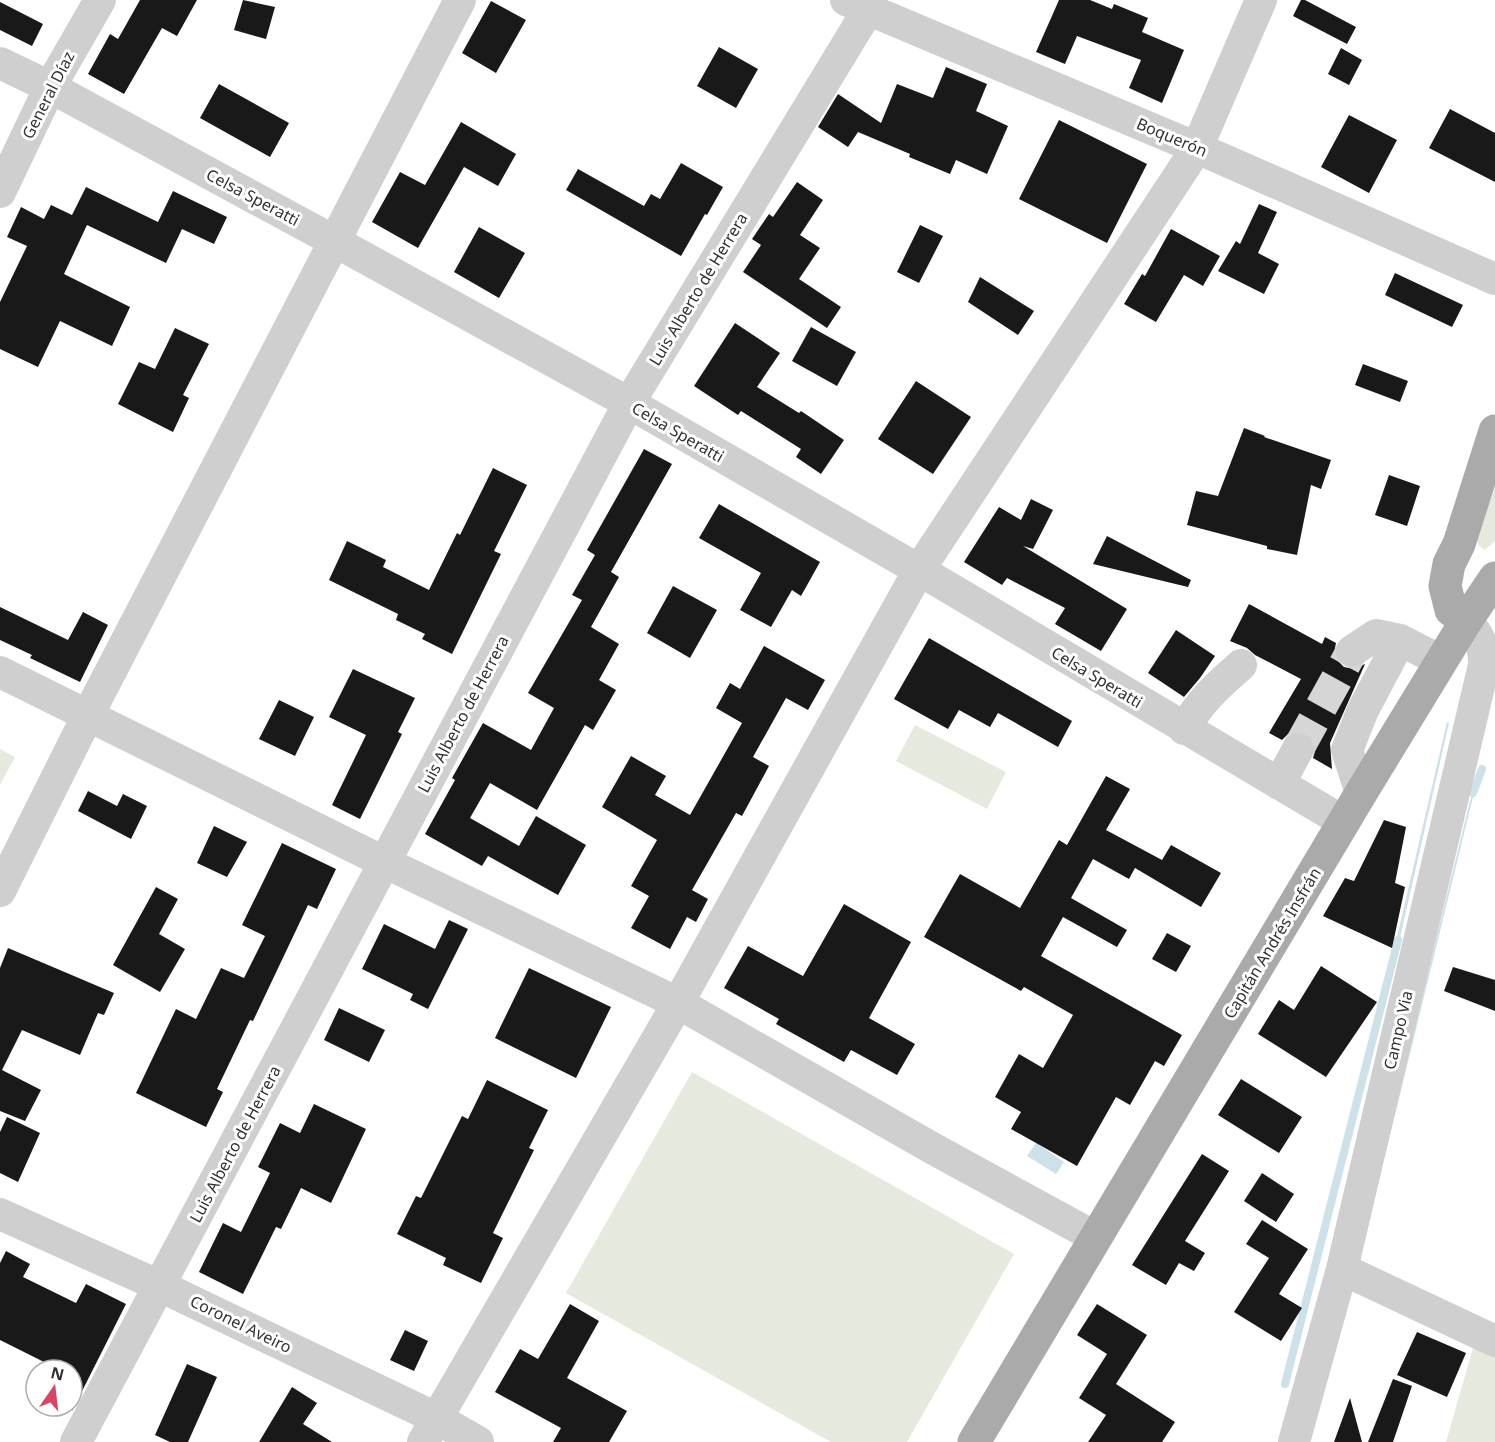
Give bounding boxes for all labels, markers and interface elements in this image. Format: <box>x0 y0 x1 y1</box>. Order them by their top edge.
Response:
street label: General Díaz <box>17 47 79 143</box>
street label: Boquerón <box>1133 112 1211 162</box>
street label: Celsa Speratti <box>203 163 303 231</box>
street label: Luis Alberto de Herrera <box>644 208 752 370</box>
street label: Celsa Speratti <box>628 397 728 467</box>
street label: Luis Alberto de Herrera <box>412 632 514 796</box>
street label: Celsa Speratti <box>1047 641 1147 713</box>
street label: Capitán Andrés Insfrán <box>1218 863 1326 1023</box>
street label: Campo Via <box>1378 988 1418 1072</box>
street label: Luis Alberto de Herrera <box>184 1062 286 1226</box>
street label: Coronel Aveiro <box>187 1290 295 1358</box>
north arrow <box>24 1358 84 1418</box>
text: N <box>49 1361 67 1386</box>

